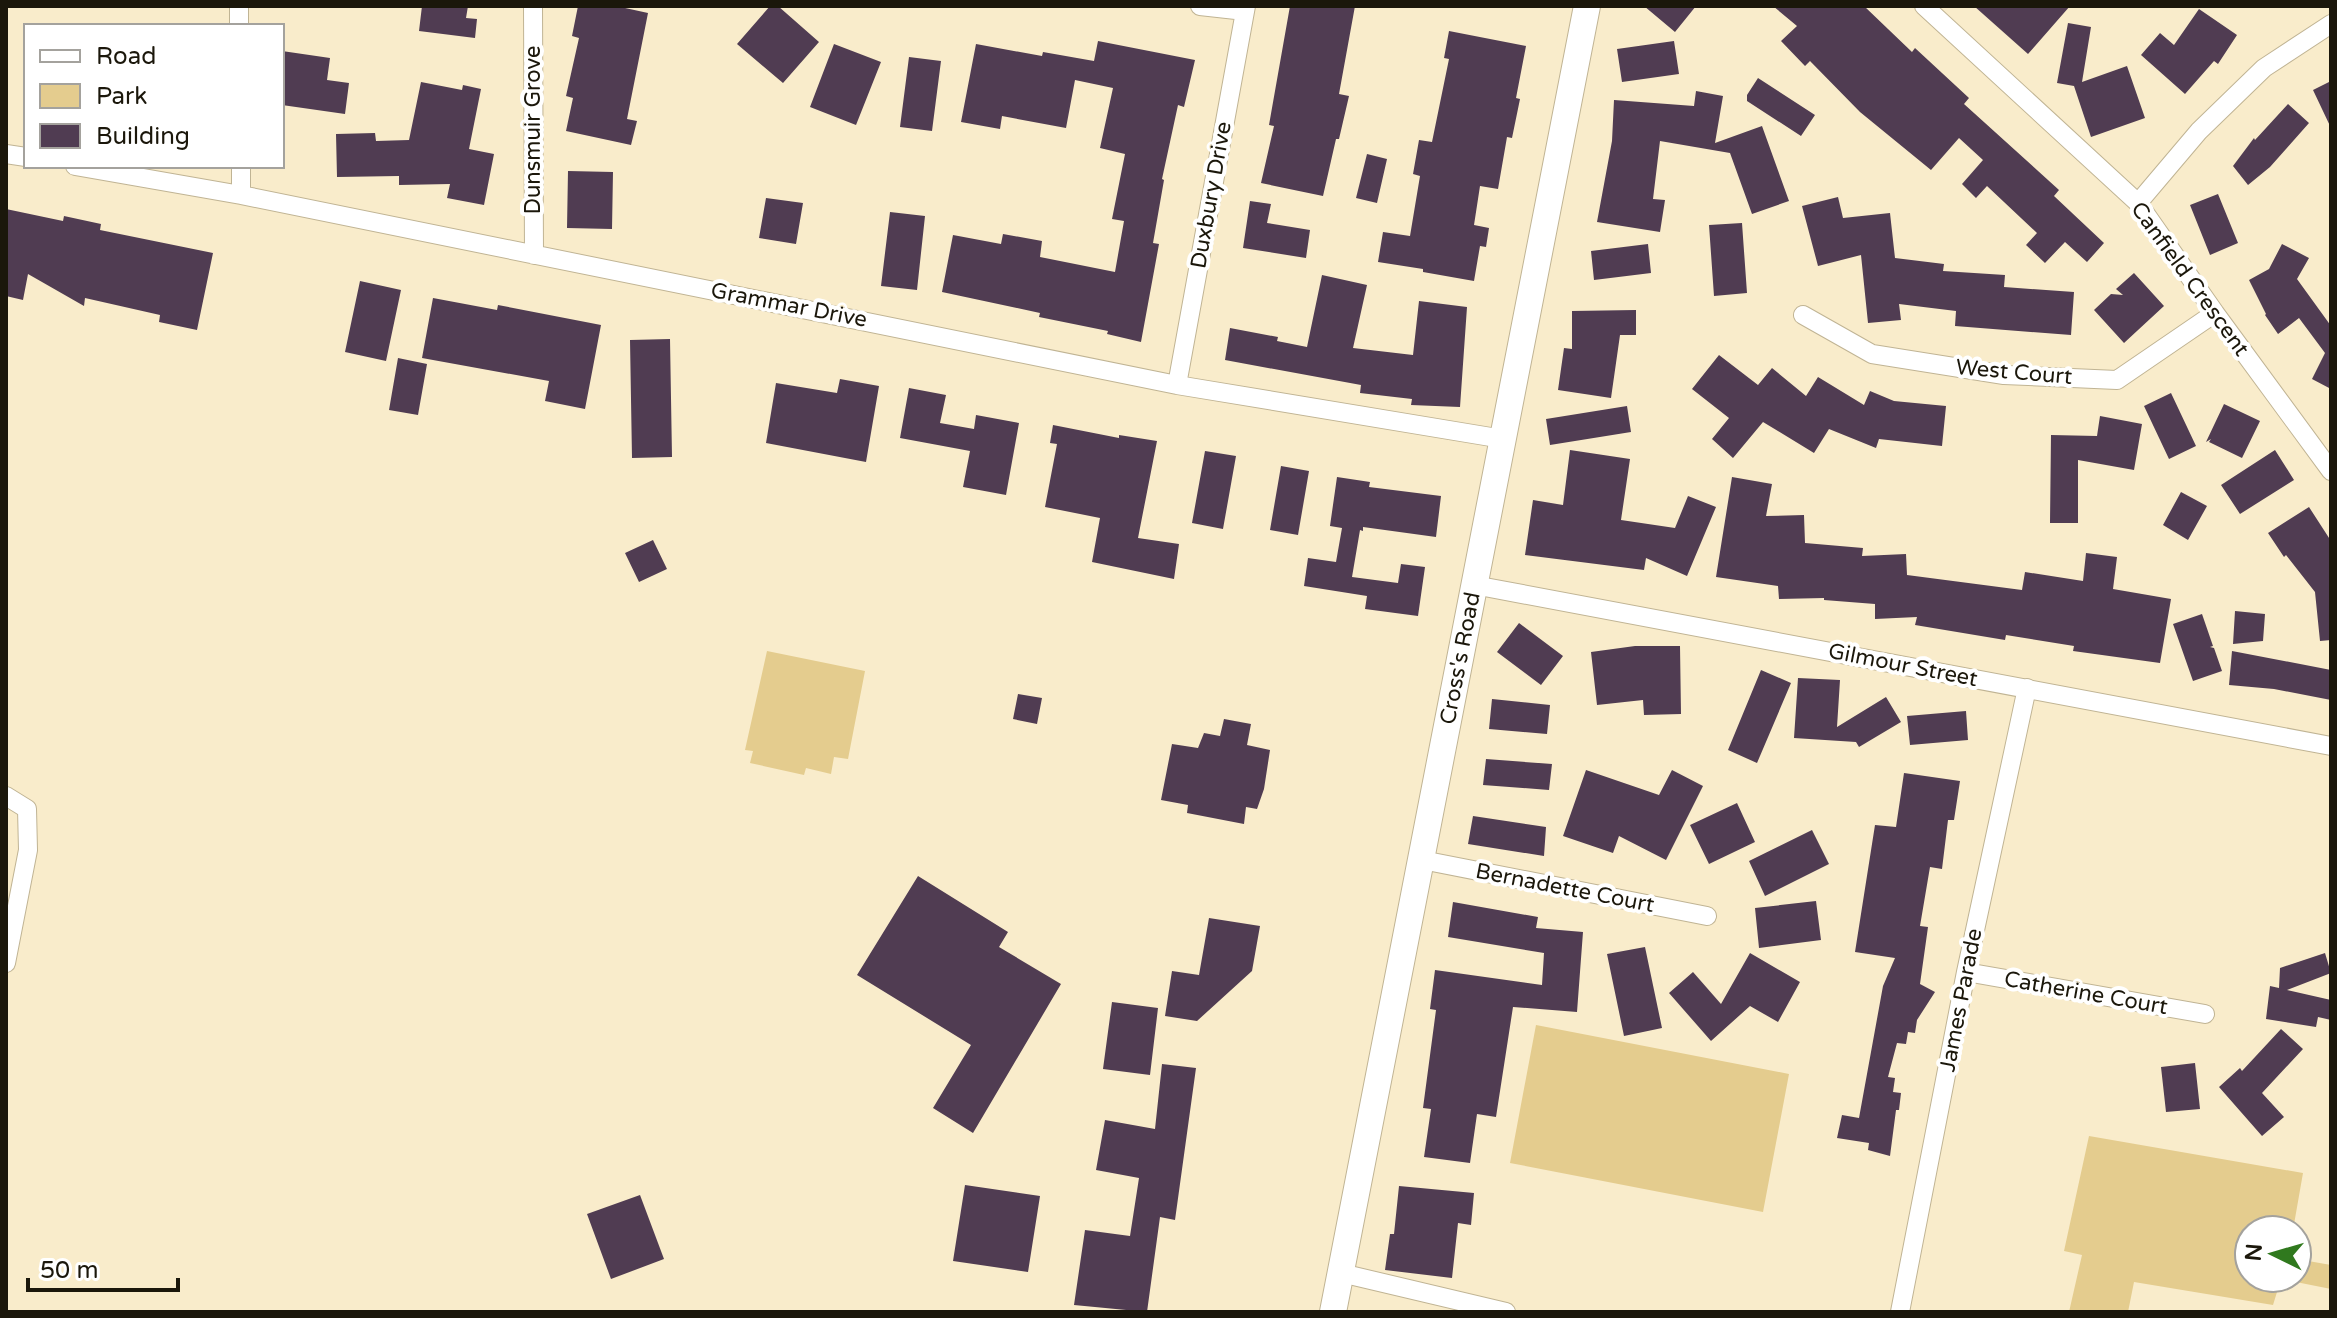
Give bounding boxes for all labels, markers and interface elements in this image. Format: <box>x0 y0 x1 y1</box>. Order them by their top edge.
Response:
legend <box>24 24 284 168</box>
text: Road <box>96 42 156 71</box>
street label: Dunsmuir Grove <box>520 46 546 214</box>
text: Park <box>96 82 147 111</box>
street label: Duxbury Drive <box>1185 119 1237 271</box>
text: Building <box>96 122 190 151</box>
street label: Canfield Crescent <box>2125 197 2255 361</box>
street label: Grammar Drive <box>709 277 869 333</box>
street label: West Court <box>1955 354 2073 390</box>
street label: Cross's Road <box>1435 590 1486 727</box>
street label: Gilmour Street <box>1826 638 1980 692</box>
street label: Bernadette Court <box>1473 858 1657 918</box>
street label: James Parade <box>1934 926 1988 1074</box>
street label: Catherine Court <box>2002 966 2170 1020</box>
north arrow <box>2233 1214 2313 1294</box>
scale bar <box>28 1242 178 1292</box>
text: N <box>2240 1242 2268 1262</box>
text: 50 m <box>40 1256 98 1285</box>

